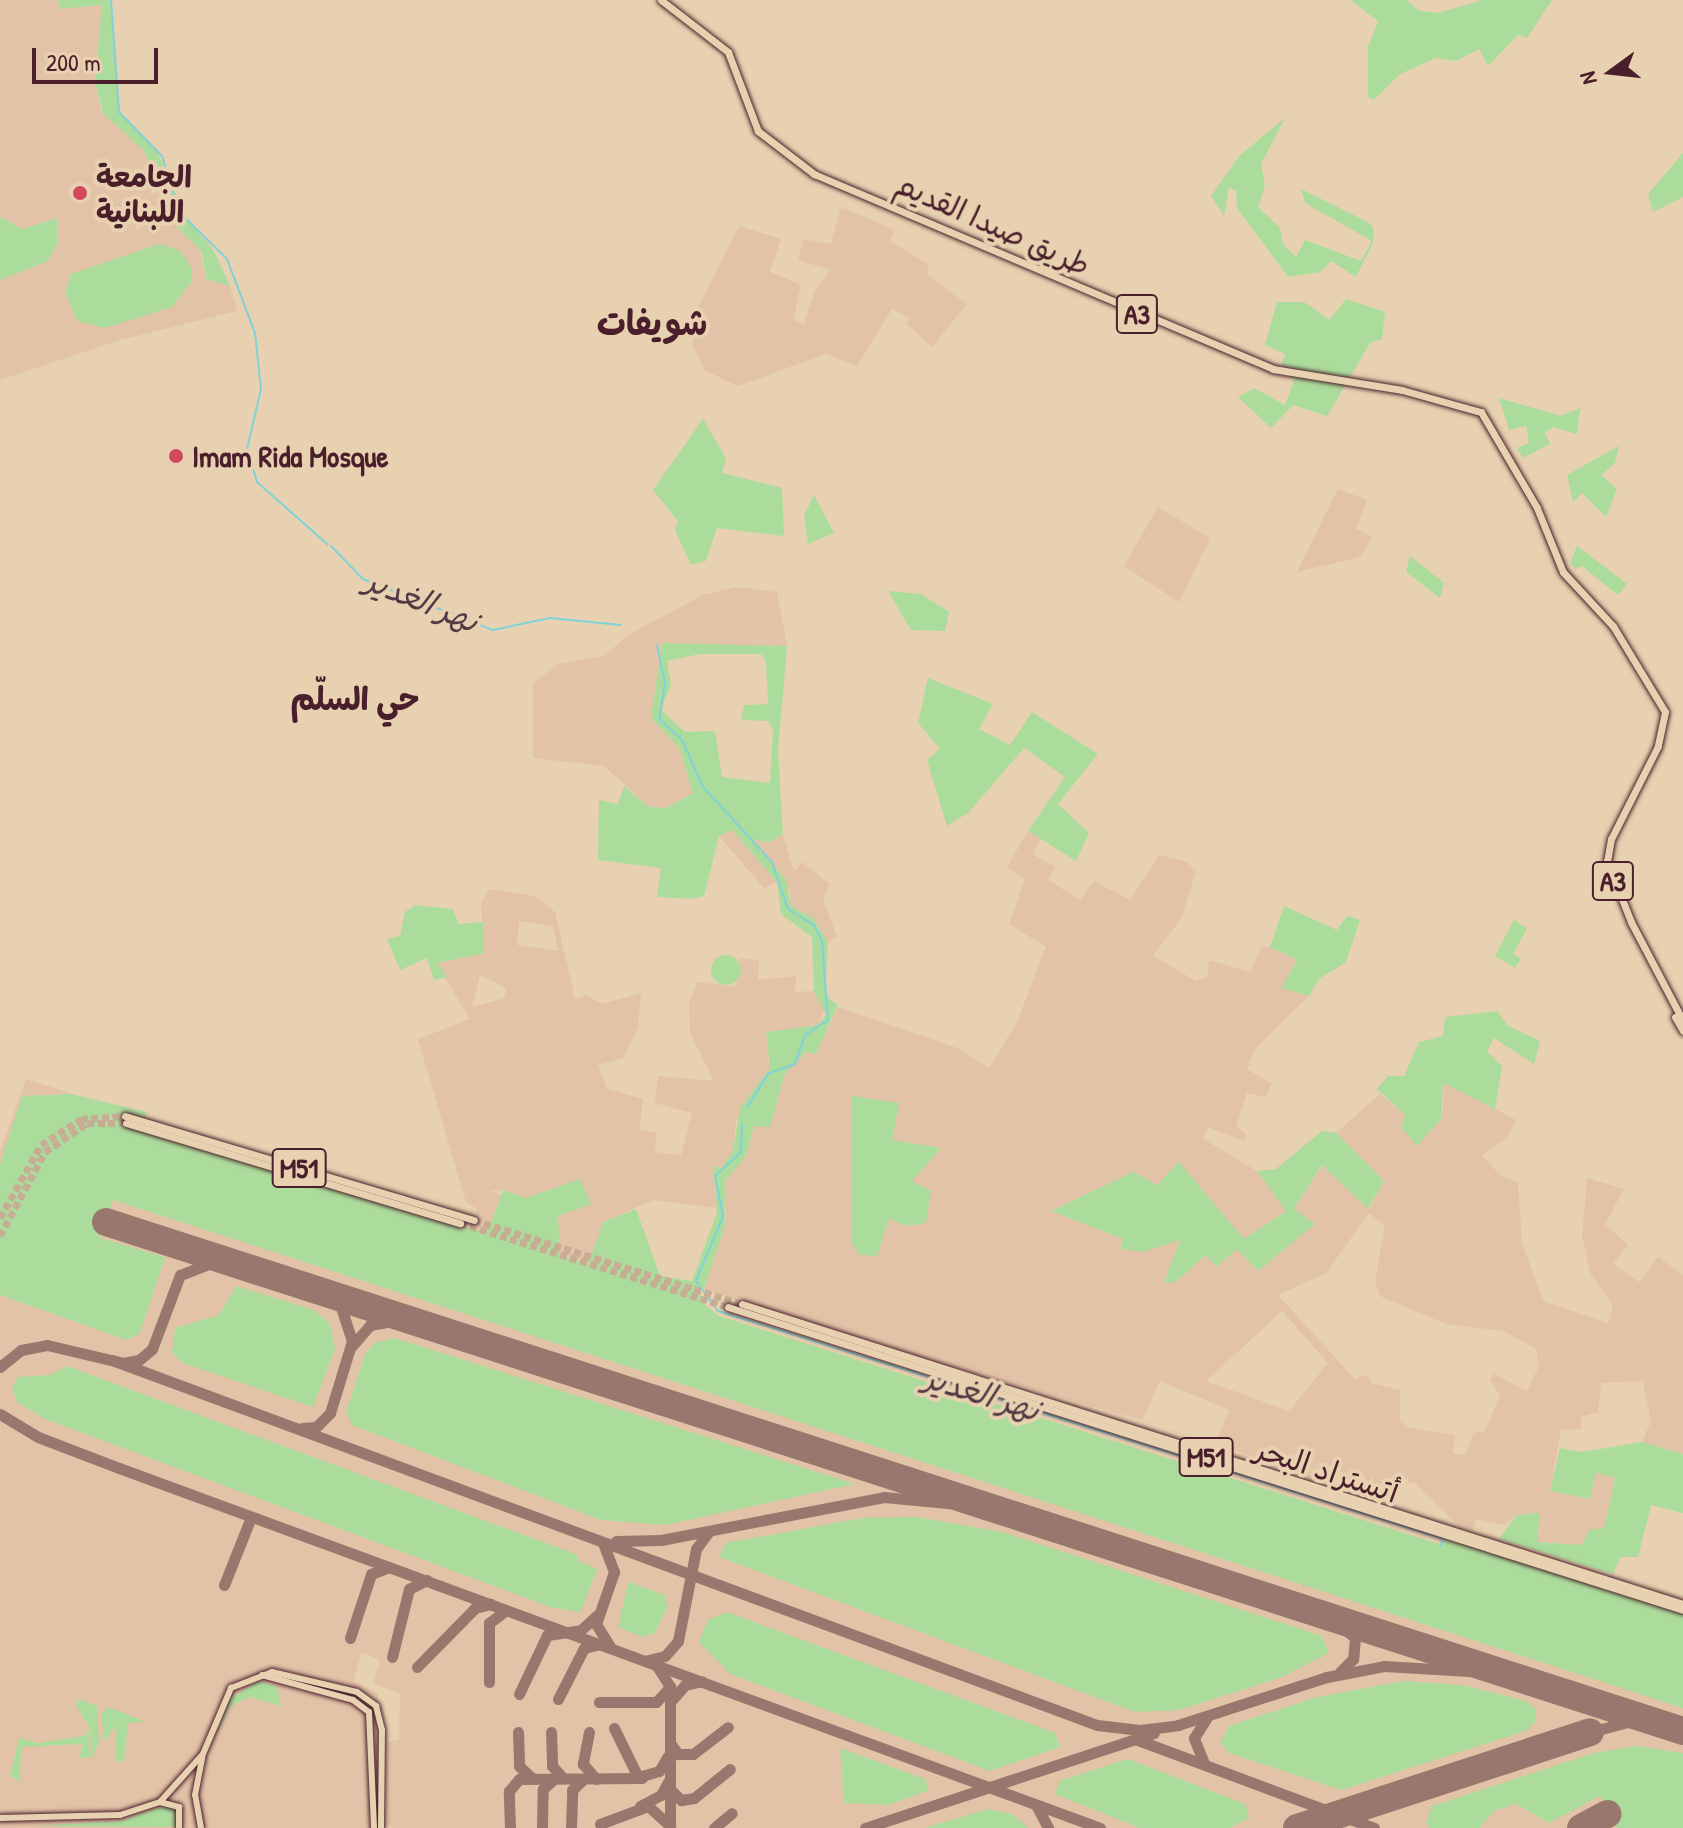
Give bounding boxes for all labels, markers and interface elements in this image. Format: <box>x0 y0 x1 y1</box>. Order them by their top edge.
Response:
scale bar <box>36 32 162 82</box>
north arrow <box>1571 32 1651 112</box>
text: 200 m <box>46 46 101 78</box>
text: N <box>1572 69 1604 88</box>
place label: الجامعة اللبنانية <box>96 158 192 228</box>
street label: طريق صيدا القديم <box>890 165 1096 283</box>
marker: الجامعة اللبنانية <box>71 184 89 202</box>
road number: A3 <box>1115 290 1159 338</box>
district label: شويفات <box>597 304 707 344</box>
place label: Imam Rida Mosque <box>192 438 389 474</box>
marker: Imam Rida Mosque <box>167 447 185 465</box>
water label: نهر الغدير <box>360 561 484 641</box>
district label: حي السلّم <box>290 680 420 718</box>
road number: A3 <box>1591 857 1635 905</box>
road number: M51 <box>271 1144 327 1192</box>
water label: نهر الغدير <box>920 1358 1044 1430</box>
street label: أتستراد البحر <box>1251 1430 1403 1510</box>
road number: M51 <box>1178 1433 1234 1481</box>

